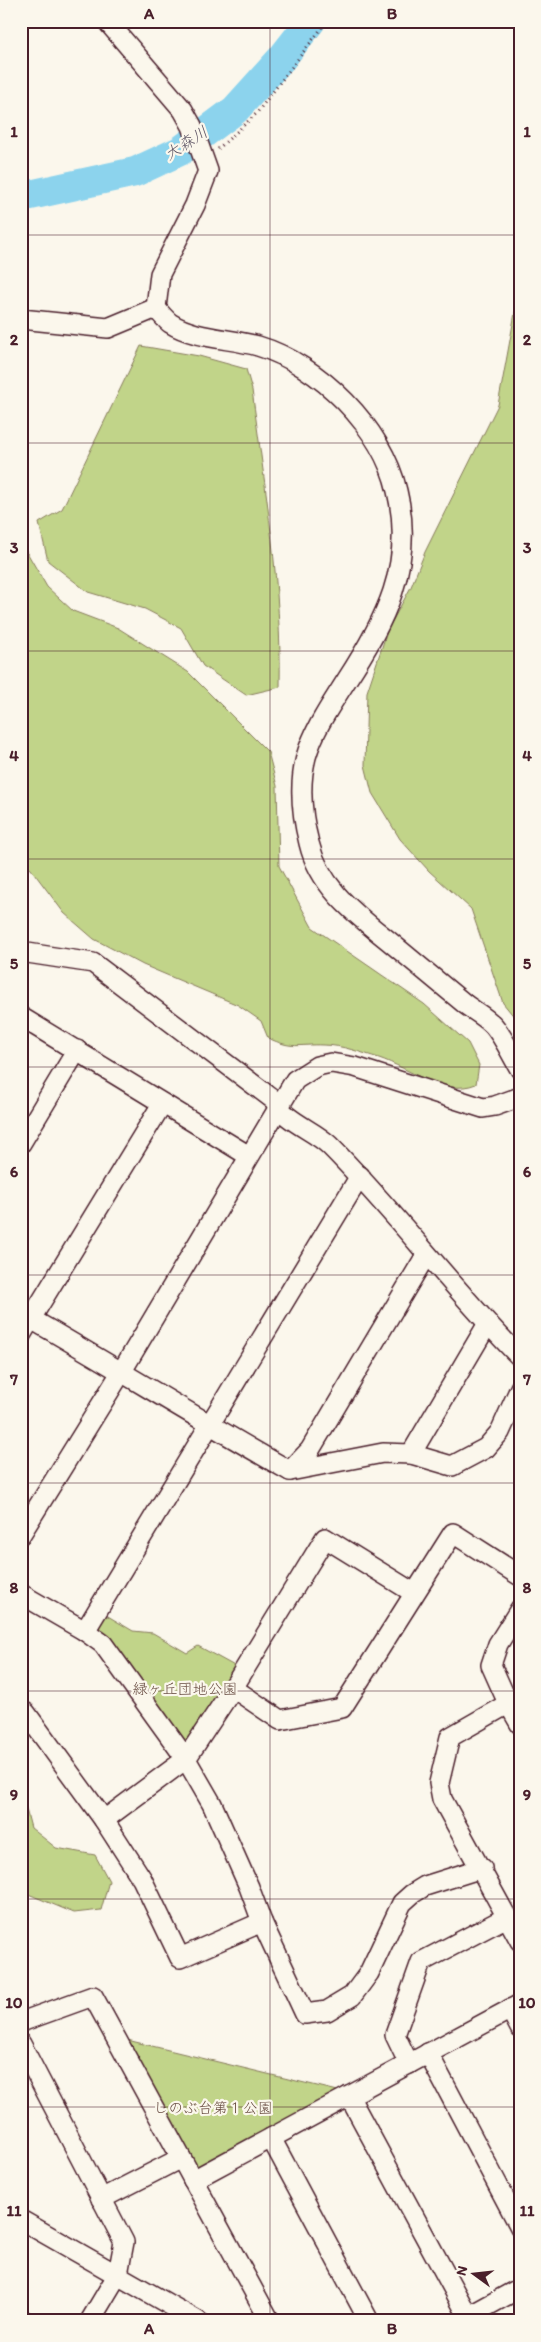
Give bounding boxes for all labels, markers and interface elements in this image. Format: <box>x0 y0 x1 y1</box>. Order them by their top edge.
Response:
text: A <box>143 4 155 23</box>
text: B <box>387 4 398 23</box>
text: 1 <box>10 122 18 141</box>
water label: 大森川 <box>161 122 211 164</box>
text: 1 <box>523 122 531 141</box>
text: 2 <box>10 330 19 349</box>
text: 2 <box>523 330 532 349</box>
text: 3 <box>10 538 19 557</box>
text: 3 <box>523 538 532 557</box>
text: 4 <box>9 746 19 765</box>
text: 4 <box>522 746 532 765</box>
text: 5 <box>10 954 19 973</box>
text: 5 <box>523 954 532 973</box>
text: 6 <box>10 1162 19 1181</box>
text: 6 <box>523 1162 532 1181</box>
text: 7 <box>9 1370 18 1389</box>
text: 7 <box>522 1370 531 1389</box>
text: 8 <box>10 1578 19 1597</box>
text: 8 <box>523 1578 532 1597</box>
park label: 緑ヶ丘団地公園 <box>132 1680 238 1698</box>
text: 9 <box>10 1785 18 1804</box>
text: 9 <box>523 1785 531 1804</box>
text: 10 <box>5 1993 23 2012</box>
text: 10 <box>518 1993 536 2012</box>
park label: しのぶ台第１公園 <box>153 2099 273 2117</box>
text: 11 <box>7 2201 22 2220</box>
text: 11 <box>520 2201 535 2220</box>
north arrow <box>448 2250 498 2300</box>
text: N <box>452 2264 471 2278</box>
text: A <box>143 2319 155 2338</box>
text: B <box>387 2319 398 2338</box>

